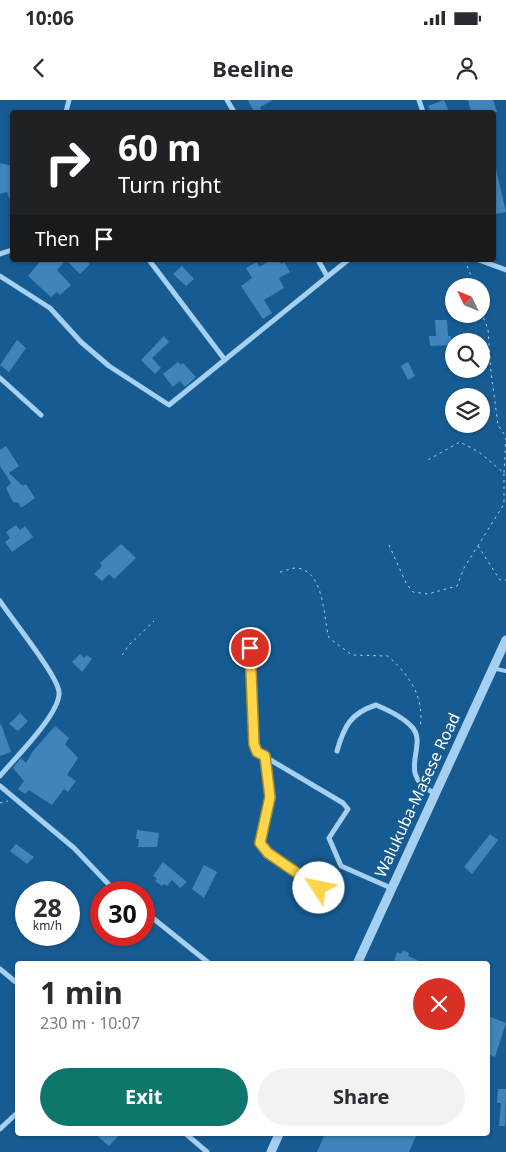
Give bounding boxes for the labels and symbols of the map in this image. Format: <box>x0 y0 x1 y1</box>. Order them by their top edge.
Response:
north arrow <box>445 278 490 322</box>
pin <box>229 627 271 669</box>
street label: Walukuba-Masese Road <box>369 709 465 881</box>
position arrow <box>292 861 344 913</box>
speed limit sign: 30 <box>90 881 155 946</box>

